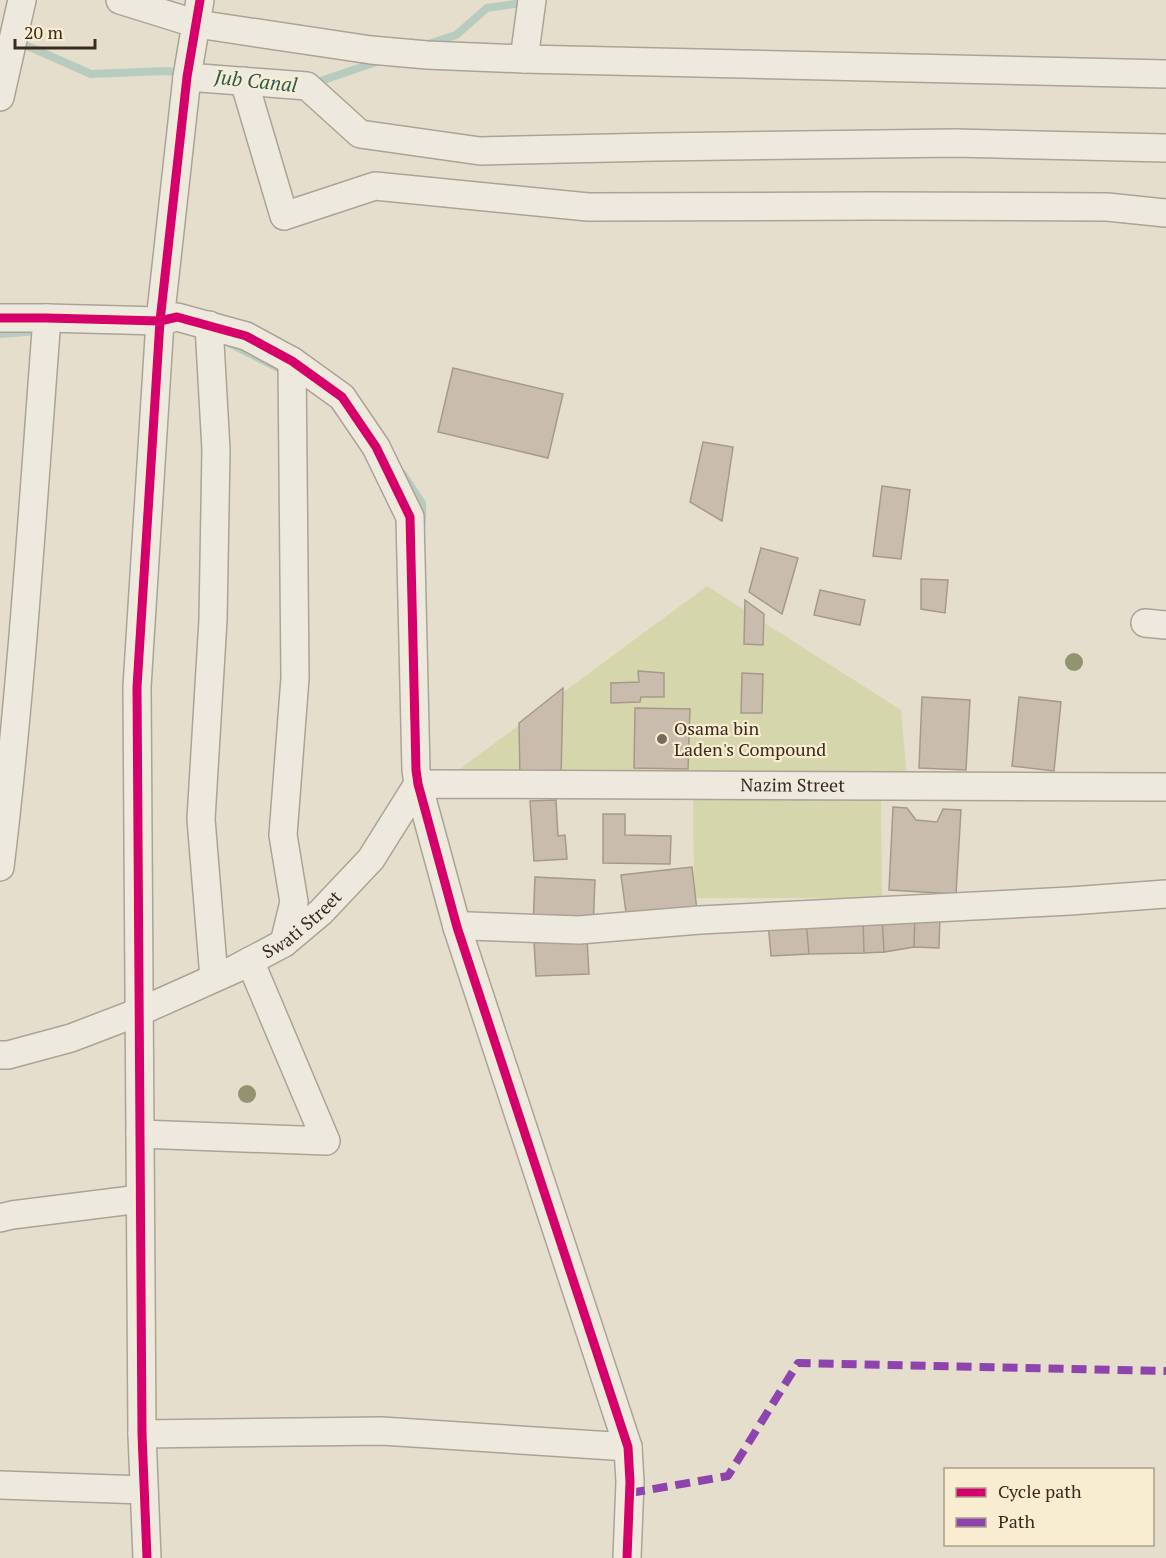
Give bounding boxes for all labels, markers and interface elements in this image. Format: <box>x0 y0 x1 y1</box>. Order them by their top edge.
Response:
scale bar <box>15 12 94 50</box>
text: 20 m <box>24 20 64 44</box>
water label: Jub Canal <box>212 63 299 98</box>
place label: Osama bin Laden's Compound <box>674 716 826 761</box>
marker: Osama bin Laden's Compound <box>655 732 669 746</box>
street label: Nazim Street <box>740 772 845 797</box>
street label: Swati Street <box>258 885 347 963</box>
legend <box>944 1468 1154 1546</box>
text: Cycle path <box>998 1479 1082 1503</box>
text: Path <box>998 1509 1035 1533</box>

